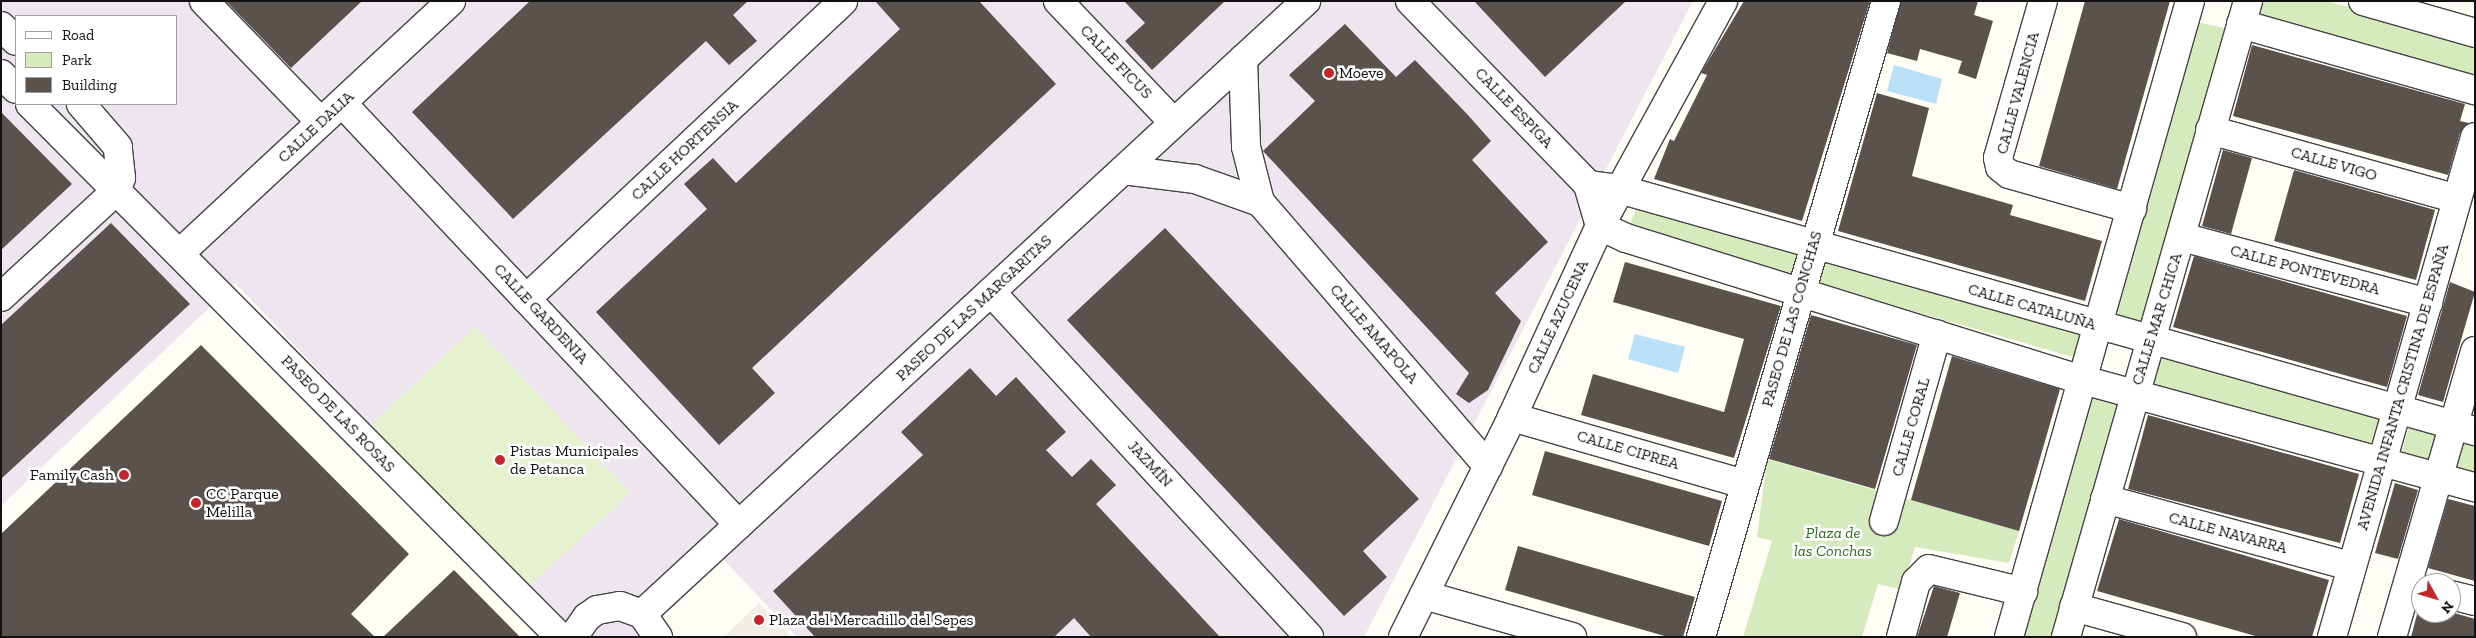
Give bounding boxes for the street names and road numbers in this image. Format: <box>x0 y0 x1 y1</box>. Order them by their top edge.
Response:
street label: CALLE FICUS <box>1076 21 1156 103</box>
street label: CALLE VALENCIA <box>1992 29 2044 157</box>
street label: CALLE ESPIGA <box>1471 64 1557 152</box>
street label: CALLE DALIA <box>274 87 358 167</box>
street label: CALLE HORTENSIA <box>627 95 743 205</box>
street label: CALLE VIGO <box>2288 142 2380 186</box>
street label: PASEO DE LAS CONCHAS <box>1758 229 1826 409</box>
street label: PASEO DE LAS MARGARITAS <box>892 231 1056 385</box>
street label: CALLE PONTEVEDRA <box>2228 241 2382 299</box>
street label: AVENIDA INFANTA CRISTINA DE ESPAÑA <box>2353 241 2453 533</box>
street label: CALLE MAR CHICA <box>2128 251 2186 387</box>
street label: CALLE AZUCENA <box>1523 257 1593 377</box>
street label: CALLE GARDENIA <box>490 260 592 368</box>
street label: CALLE AMAPOLA <box>1326 280 1422 388</box>
street label: CALLE CATALUÑA <box>1966 280 2098 334</box>
street label: PASEO DE LAS ROSAS <box>277 351 399 477</box>
street label: CALLE CORAL <box>1888 375 1934 479</box>
street label: CALLE CIPREA <box>1575 426 1681 474</box>
street label: JAZMÍN <box>1123 436 1177 492</box>
street label: CALLE NAVARRA <box>2167 508 2289 558</box>

